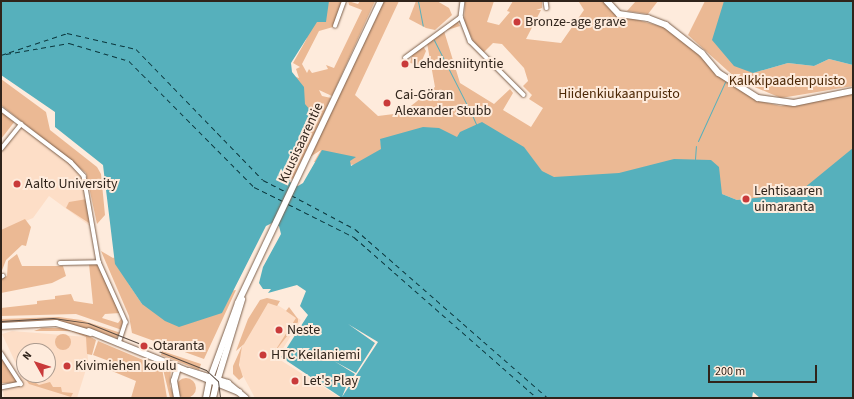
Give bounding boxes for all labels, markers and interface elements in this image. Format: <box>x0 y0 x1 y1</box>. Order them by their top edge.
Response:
place label: Bronze-age grave <box>525 14 626 30</box>
marker: Bronze-age grave <box>512 17 522 27</box>
place label: Lehdesniityntie <box>413 56 503 72</box>
marker: Lehdesniityntie <box>400 59 410 69</box>
park label: Kalkkipaadenpuisto <box>729 73 845 89</box>
park label: Hiidenkiukaanpuisto <box>558 86 680 102</box>
place label: Cai-Göran Alexander Stubb <box>395 87 491 120</box>
marker: Cai-Göran Alexander Stubb <box>382 98 392 108</box>
street label: Kuusisaarentie <box>275 100 327 186</box>
place label: Aalto University <box>25 176 117 192</box>
marker: Aalto University <box>12 179 22 189</box>
place label: Lehtisaaren uimaranta <box>754 183 823 216</box>
marker: Lehtisaaren uimaranta <box>741 194 751 204</box>
place label: Neste <box>287 322 320 338</box>
marker: Neste <box>274 325 284 335</box>
place label: Otaranta <box>153 338 205 354</box>
marker: Otaranta <box>138 340 150 352</box>
north arrow <box>16 343 56 383</box>
place label: HTC Keilaniemi <box>271 347 360 363</box>
text: N <box>19 348 35 363</box>
marker: HTC Keilaniemi <box>258 350 268 360</box>
scale bar <box>710 357 819 383</box>
place label: Kivimiehen koulu <box>75 358 177 374</box>
marker: Kivimiehen koulu <box>62 361 72 371</box>
text: 200 m <box>715 363 745 380</box>
place label: Let's Play <box>303 373 358 389</box>
marker: Let's Play <box>290 376 300 386</box>

